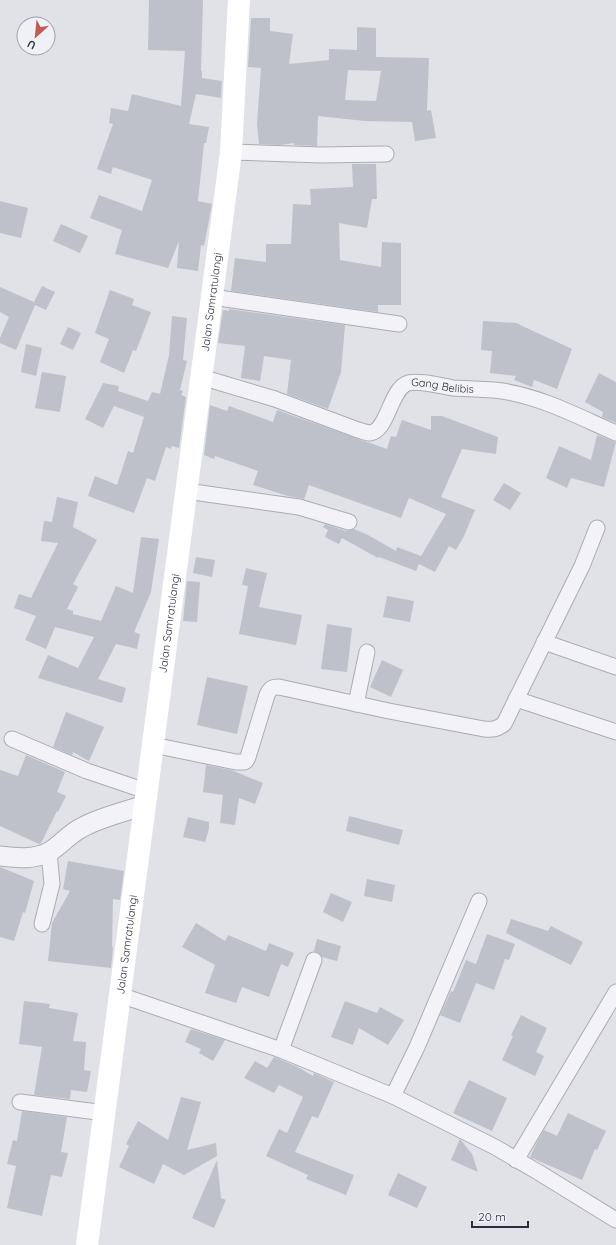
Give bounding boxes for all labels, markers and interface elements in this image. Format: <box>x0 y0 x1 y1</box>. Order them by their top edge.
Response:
north arrow <box>16 16 56 56</box>
text: U <box>25 37 38 53</box>
street label: Jalan Samratulangi <box>198 252 225 353</box>
street label: Gang Belibis <box>411 375 474 396</box>
street label: Jalan Samratulangi <box>155 573 182 674</box>
street label: Jalan Samratulangi <box>113 894 140 995</box>
scale bar <box>472 1203 528 1229</box>
text: 20 m <box>478 1209 506 1224</box>

